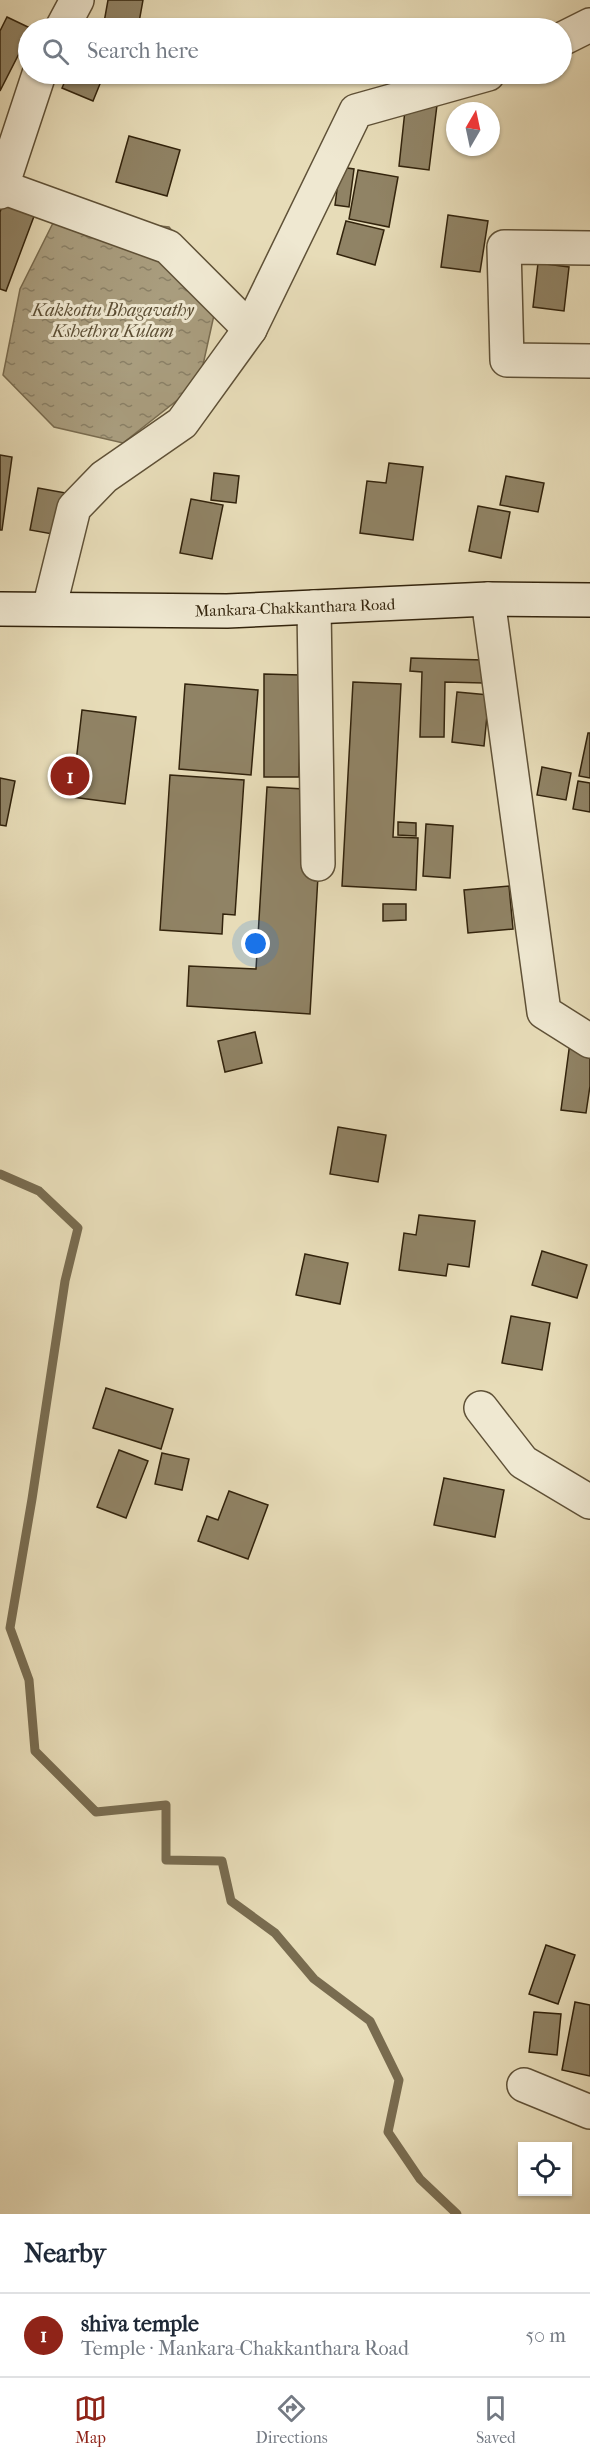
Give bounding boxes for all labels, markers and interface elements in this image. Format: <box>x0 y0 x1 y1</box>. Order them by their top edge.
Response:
search box <box>18 18 572 84</box>
icon: search <box>39 35 72 68</box>
text: Search here <box>87 38 199 64</box>
north arrow <box>446 102 500 156</box>
water label: Kakkottu Bhagavathy Kshethra Kulam <box>30 300 195 342</box>
street label: Mankara-Chakkanthara Road <box>194 594 396 620</box>
pin: 1 <box>50 754 90 798</box>
your location <box>241 929 270 958</box>
map controls <box>518 2142 572 2196</box>
button: locate <box>518 2142 572 2196</box>
text: Nearby <box>24 2238 106 2269</box>
text: shiva temple <box>81 2311 199 2337</box>
text: 1 <box>40 2324 47 2347</box>
text: 50 m <box>525 2324 566 2347</box>
text: Temple · Mankara-Chakkanthara Road <box>81 2337 409 2360</box>
tab: Map <box>74 2392 107 2447</box>
tab: Directions <box>256 2392 328 2447</box>
tab: Saved <box>476 2392 516 2447</box>

